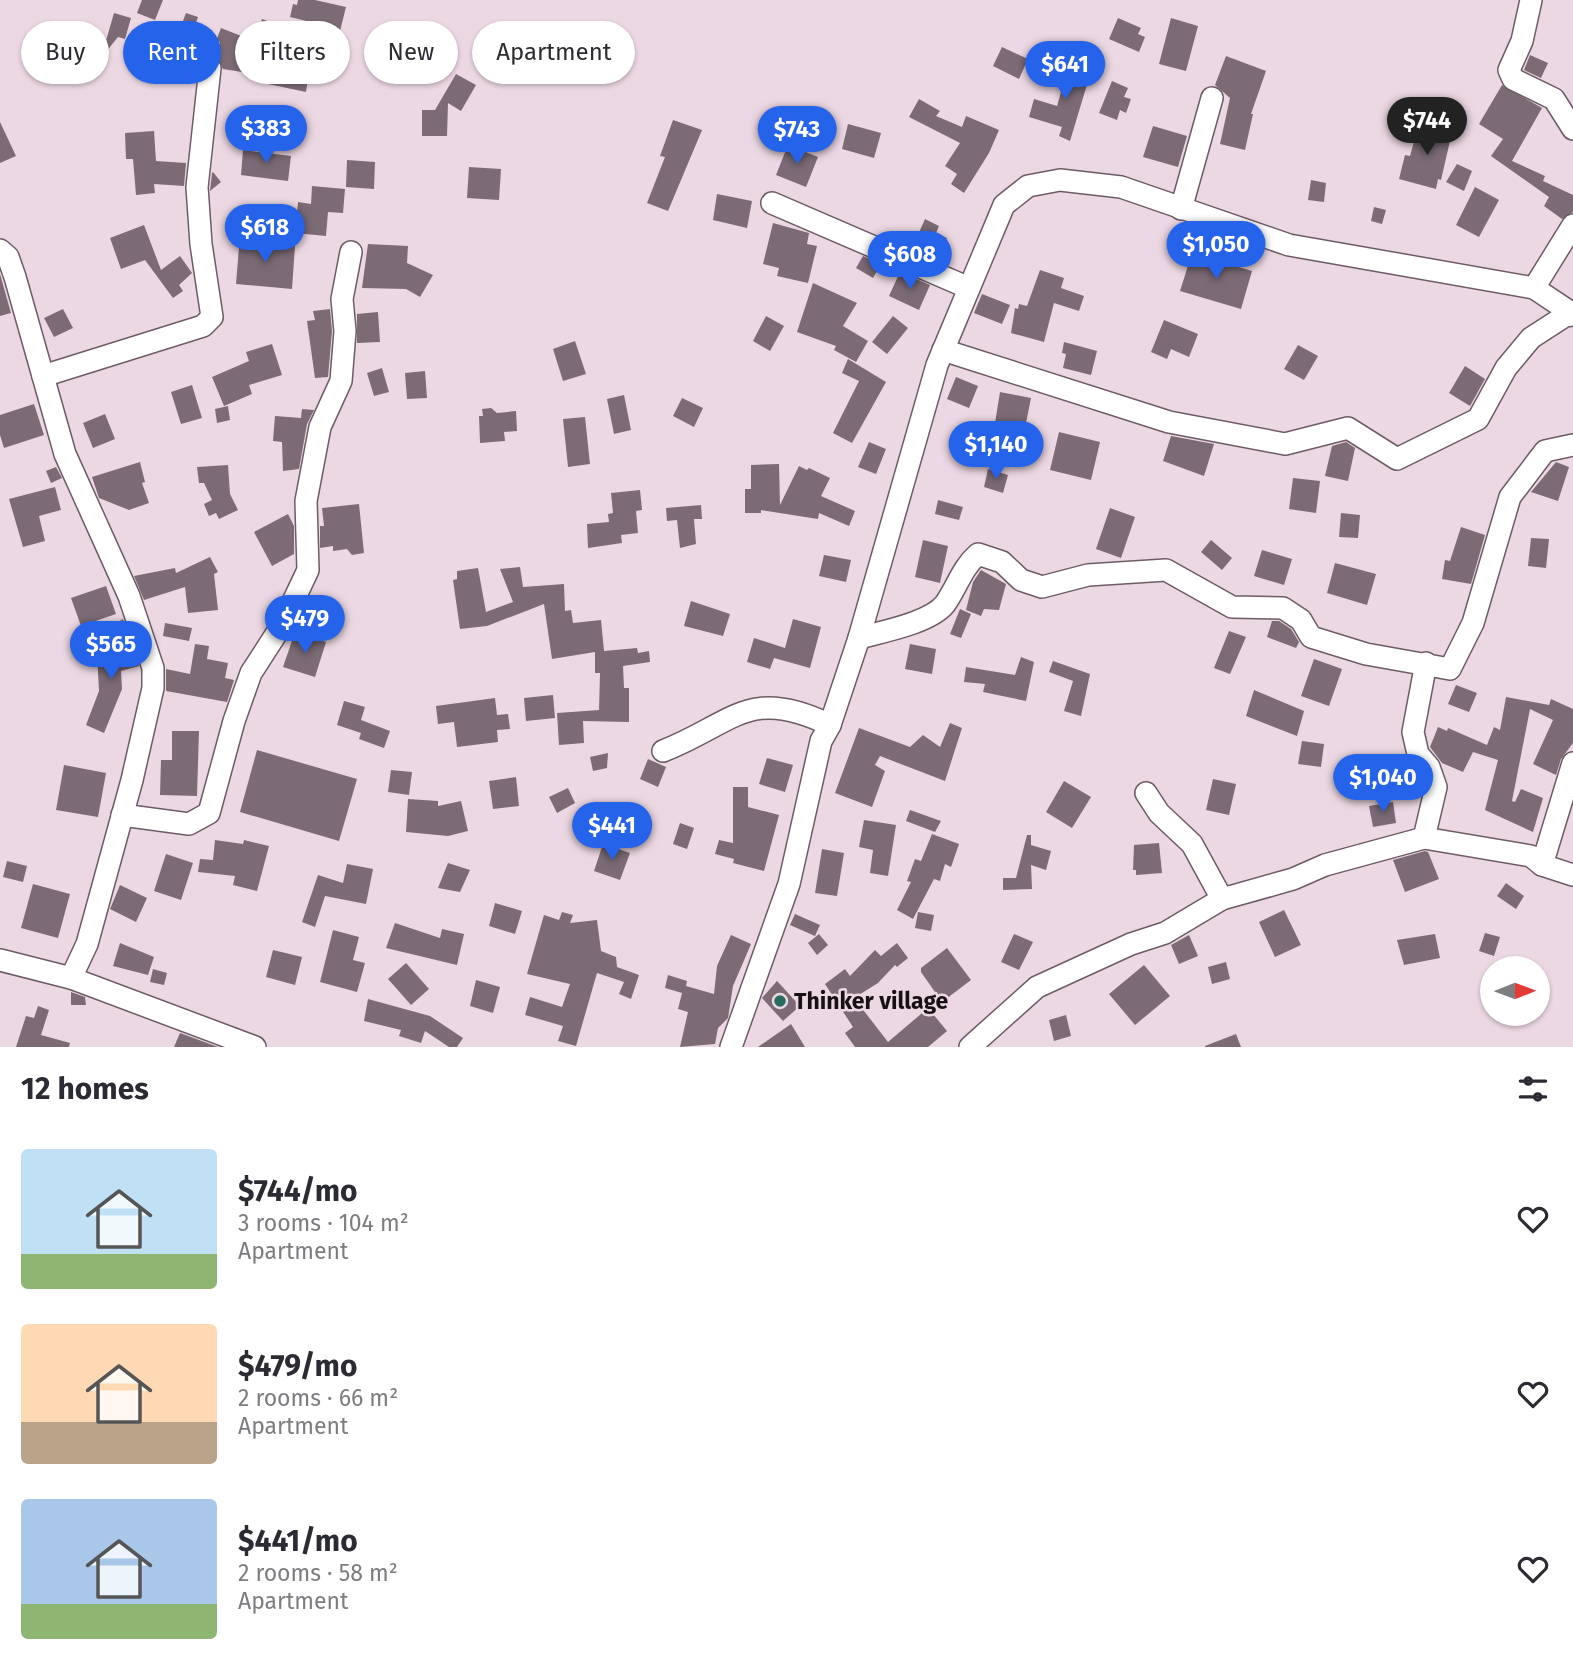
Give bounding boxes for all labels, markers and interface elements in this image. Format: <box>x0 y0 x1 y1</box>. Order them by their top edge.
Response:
chip: Buy <box>21 21 109 84</box>
chip: Rent <box>123 21 221 84</box>
chip: Filters <box>235 21 350 84</box>
chip: New <box>364 21 458 84</box>
chip: Apartment <box>472 21 635 84</box>
pin: $641 <box>1024 42 1106 101</box>
text: $641 <box>1041 50 1089 78</box>
pin: $744 <box>1386 97 1468 157</box>
pin: $383 <box>225 106 307 165</box>
pin: $743 <box>756 106 838 166</box>
text: $744 <box>1403 106 1451 134</box>
text: $383 <box>241 114 291 142</box>
text: $743 <box>774 115 820 143</box>
pin: $618 <box>224 204 306 264</box>
text: $618 <box>241 213 289 241</box>
pin: $1,050 <box>1159 222 1273 281</box>
text: $1,050 <box>1183 230 1249 258</box>
pin: $608 <box>869 232 951 291</box>
text: $608 <box>884 240 936 268</box>
pin: $1,140 <box>939 421 1053 481</box>
text: $1,140 <box>965 430 1027 458</box>
pin: $479 <box>264 596 346 655</box>
text: $479 <box>281 604 329 632</box>
pin: $565 <box>70 622 152 681</box>
text: $565 <box>86 630 136 658</box>
pin: $1,040 <box>1326 754 1440 814</box>
text: $1,040 <box>1349 763 1417 791</box>
pin: $441 <box>571 802 653 862</box>
text: $441 <box>588 811 636 839</box>
north arrow <box>1480 956 1550 1026</box>
map controls <box>1480 956 1550 1026</box>
place label: Thinker village <box>794 987 949 1015</box>
marker: Thinker village <box>772 993 788 1009</box>
icon: filters <box>1514 1070 1552 1108</box>
text: 12 homes <box>21 1071 149 1107</box>
text: $744/mo <box>238 1173 358 1209</box>
icon: home <box>77 1177 161 1261</box>
icon: heart <box>1514 1200 1552 1238</box>
text: 3 rooms · 104 m² <box>238 1209 409 1237</box>
text: Apartment <box>238 1237 348 1265</box>
text: $479/mo <box>238 1348 357 1384</box>
icon: home <box>77 1352 161 1436</box>
icon: heart <box>1514 1375 1552 1413</box>
text: 2 rooms · 66 m² <box>238 1384 398 1412</box>
text: Apartment <box>238 1412 348 1440</box>
text: $441/mo <box>238 1523 358 1559</box>
icon: home <box>77 1527 161 1611</box>
icon: heart <box>1514 1550 1552 1588</box>
text: 2 rooms · 58 m² <box>238 1559 398 1587</box>
text: Apartment <box>238 1587 348 1615</box>

